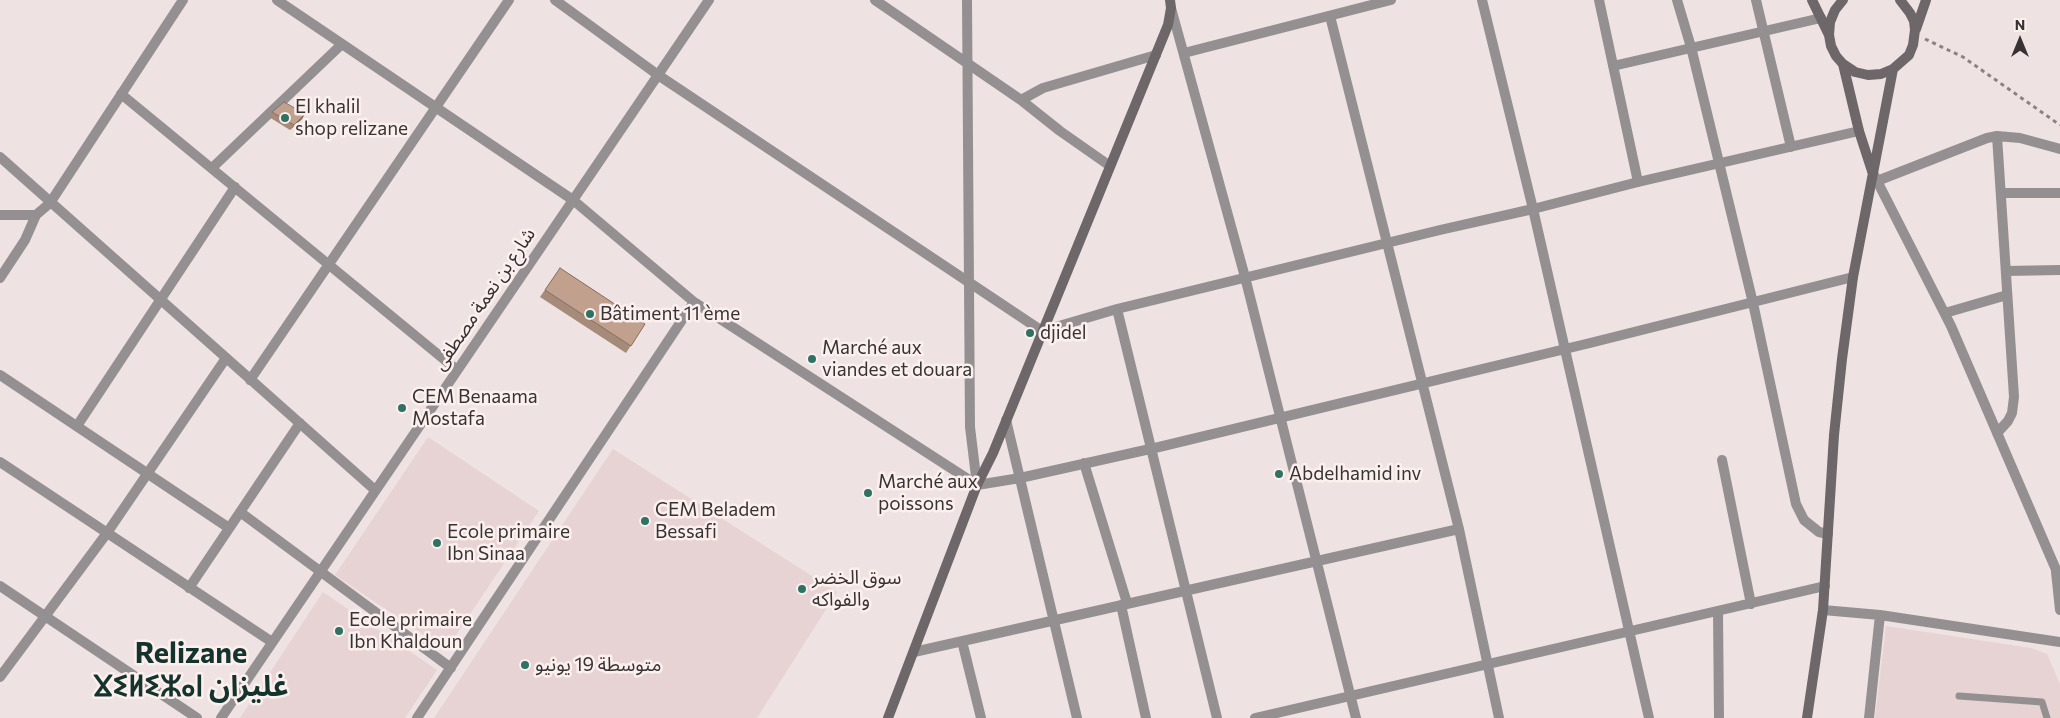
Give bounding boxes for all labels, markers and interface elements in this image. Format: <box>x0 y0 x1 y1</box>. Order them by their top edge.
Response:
north arrow <box>1995 15 2045 65</box>
text: N <box>2015 16 2025 33</box>
place label: El khalil shop relizane <box>295 96 408 140</box>
marker: El khalil shop relizane <box>279 112 291 124</box>
street label: شارع بن نعمة مصطفى <box>428 223 540 375</box>
place label: Bâtiment 11 ème <box>600 303 740 325</box>
marker: Bâtiment 11 ème <box>584 308 596 320</box>
place label: djidel <box>1040 322 1087 344</box>
marker: djidel <box>1024 327 1036 339</box>
place label: Marché aux viandes et douara <box>822 337 972 381</box>
marker: Marché aux viandes et douara <box>806 353 818 365</box>
place label: CEM Benaama Mostafa <box>412 386 538 430</box>
marker: CEM Benaama Mostafa <box>396 402 408 414</box>
place label: Abdelhamid inv <box>1289 463 1421 485</box>
marker: Abdelhamid inv <box>1273 468 1285 480</box>
place label: Marché aux poissons <box>878 471 978 515</box>
marker: Marché aux poissons <box>862 487 874 499</box>
place label: CEM Beladem Bessafi <box>655 499 776 543</box>
marker: CEM Beladem Bessafi <box>639 515 651 527</box>
place label: Ecole primaire Ibn Sinaa <box>447 521 570 565</box>
marker: Ecole primaire Ibn Sinaa <box>431 537 443 549</box>
place label: سوق الخضر والفواكه <box>812 567 901 611</box>
marker: سوق الخضر والفواكه <box>796 583 808 595</box>
place label: Ecole primaire Ibn Khaldoun <box>349 609 472 653</box>
marker: Ecole primaire Ibn Khaldoun <box>333 625 345 637</box>
district label: Relizane ⴴⵉⵍⵉⵣⴰⵏ غليزان <box>93 636 289 704</box>
place label: متوسطة 19 يونيو <box>535 654 661 676</box>
marker: متوسطة 19 يونيو <box>519 659 531 671</box>

